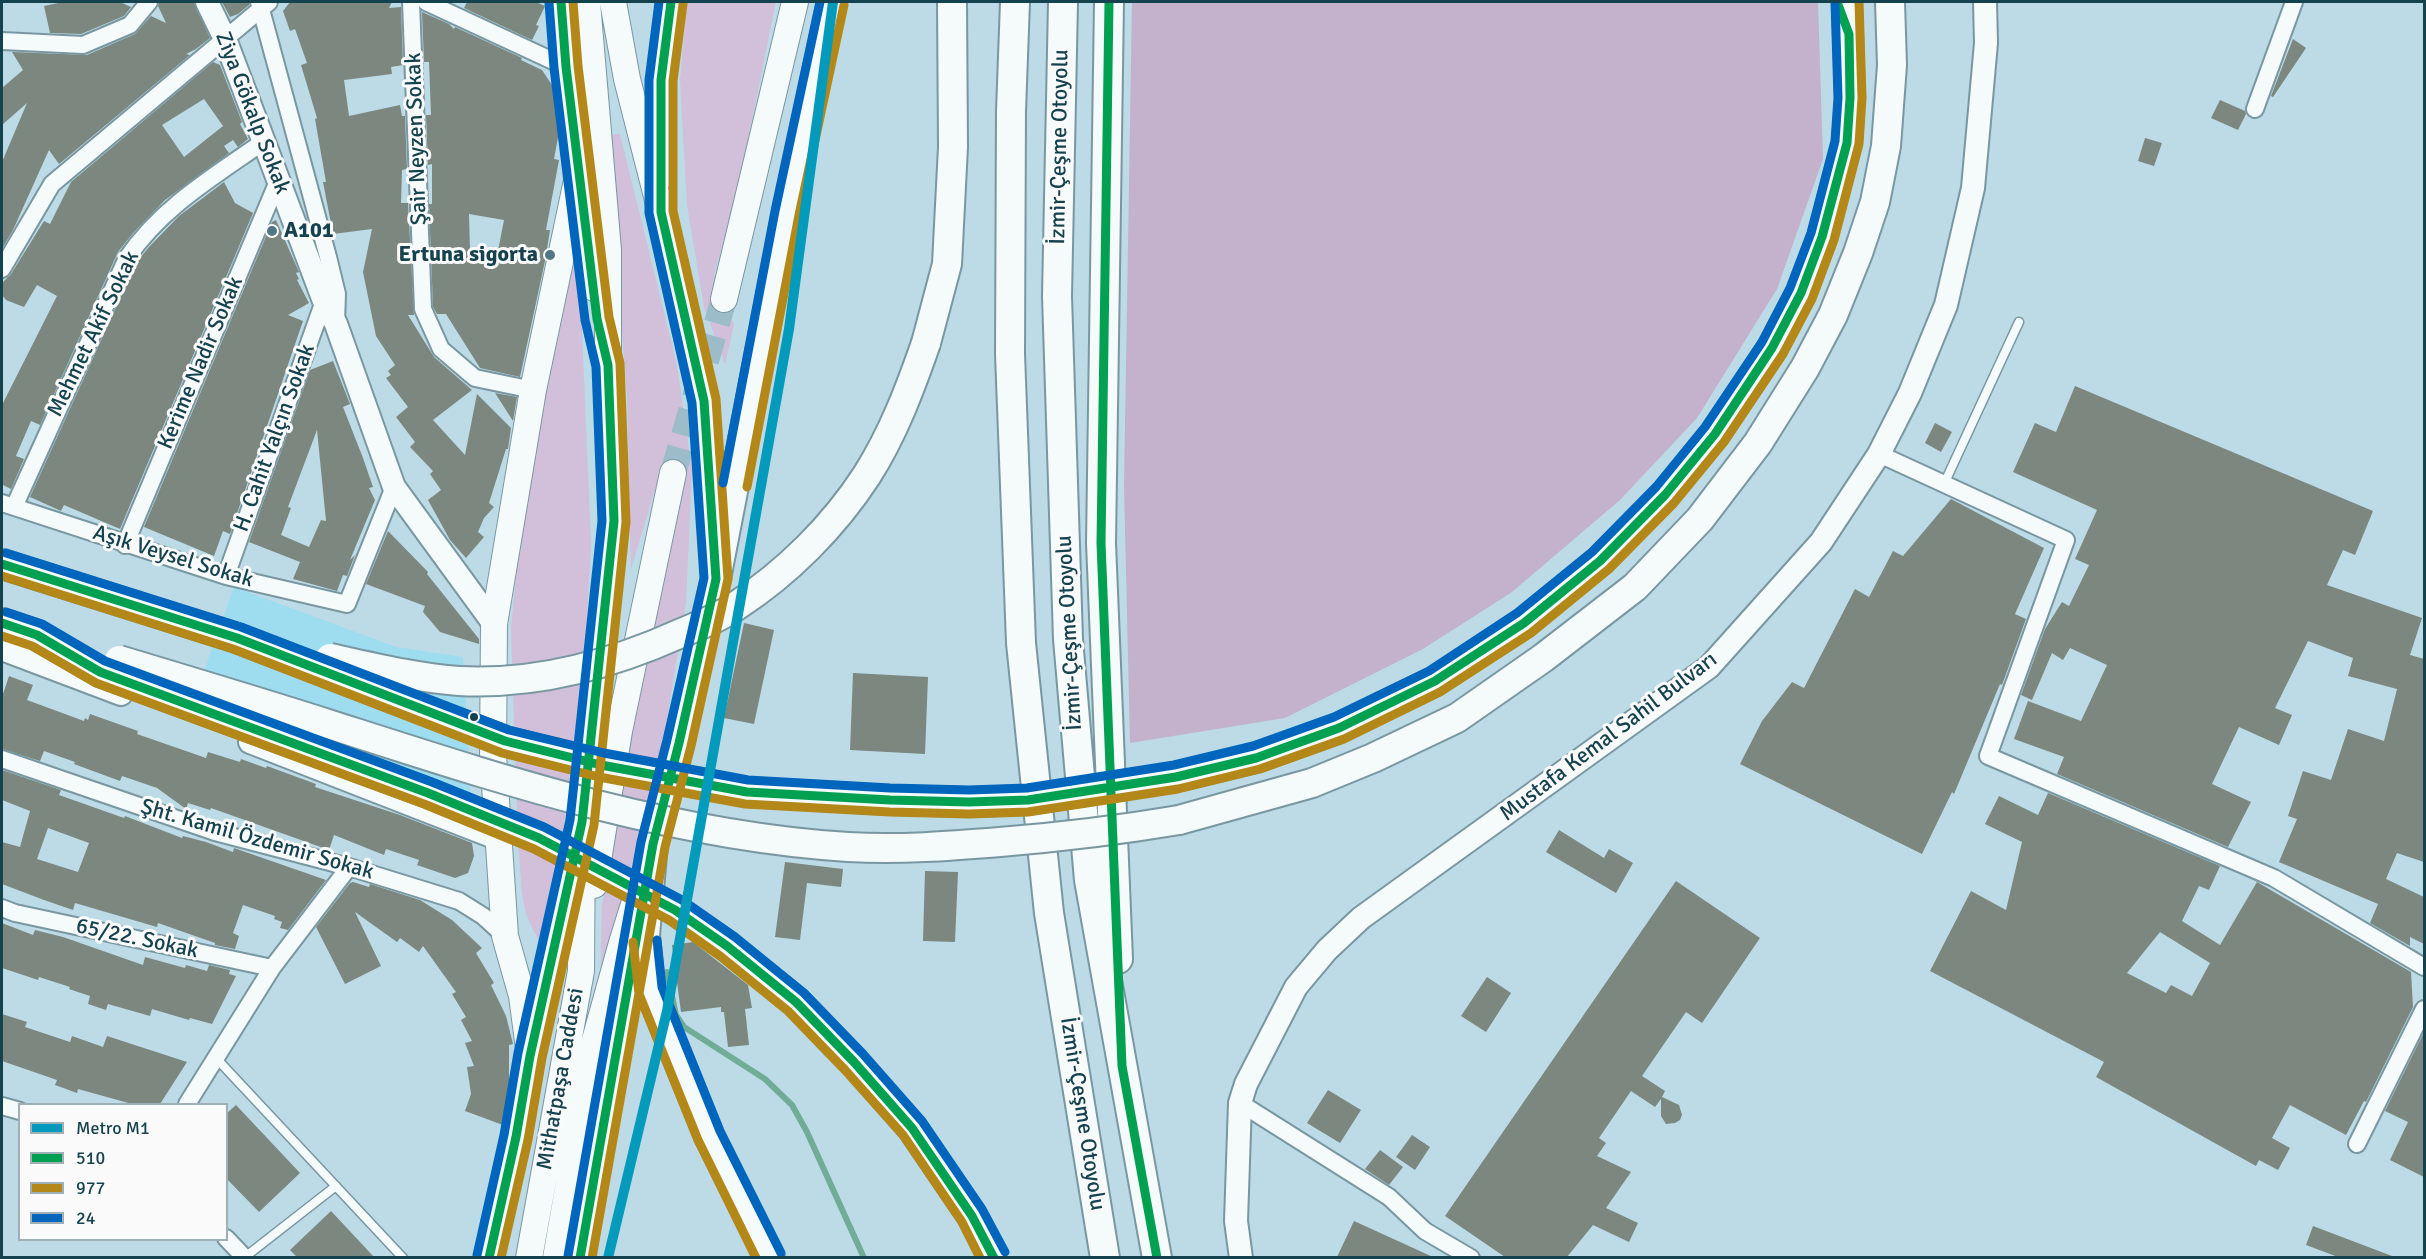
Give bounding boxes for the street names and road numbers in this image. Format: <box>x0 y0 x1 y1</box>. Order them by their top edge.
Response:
street label: Ziya Gökalp Sokak <box>209 28 295 198</box>
street label: İzmir-Çeşme Otoyolu <box>1045 49 1075 245</box>
street label: Şair Neyzen Sokak <box>401 52 433 226</box>
street label: Mehmet Akif Sokak <box>42 247 146 421</box>
street label: Kerime Nadir Sokak <box>153 273 249 453</box>
street label: H. Cahit Yalçın Sokak <box>229 341 321 535</box>
street label: Aşık Veysel Sokak <box>90 520 256 594</box>
street label: İzmir-Çeşme Otoyolu <box>1052 535 1088 731</box>
street label: Mustafa Kemal Sahil Bulvarı <box>1495 647 1723 827</box>
street label: Şht. Kamil Özdemir Sokak <box>137 794 377 886</box>
street label: 65/22. Sokak <box>73 913 201 965</box>
street label: Mithatpaşa Caddesi <box>532 986 590 1172</box>
street label: İzmir-Çeşme Otoyolu <box>1054 1015 1110 1213</box>

